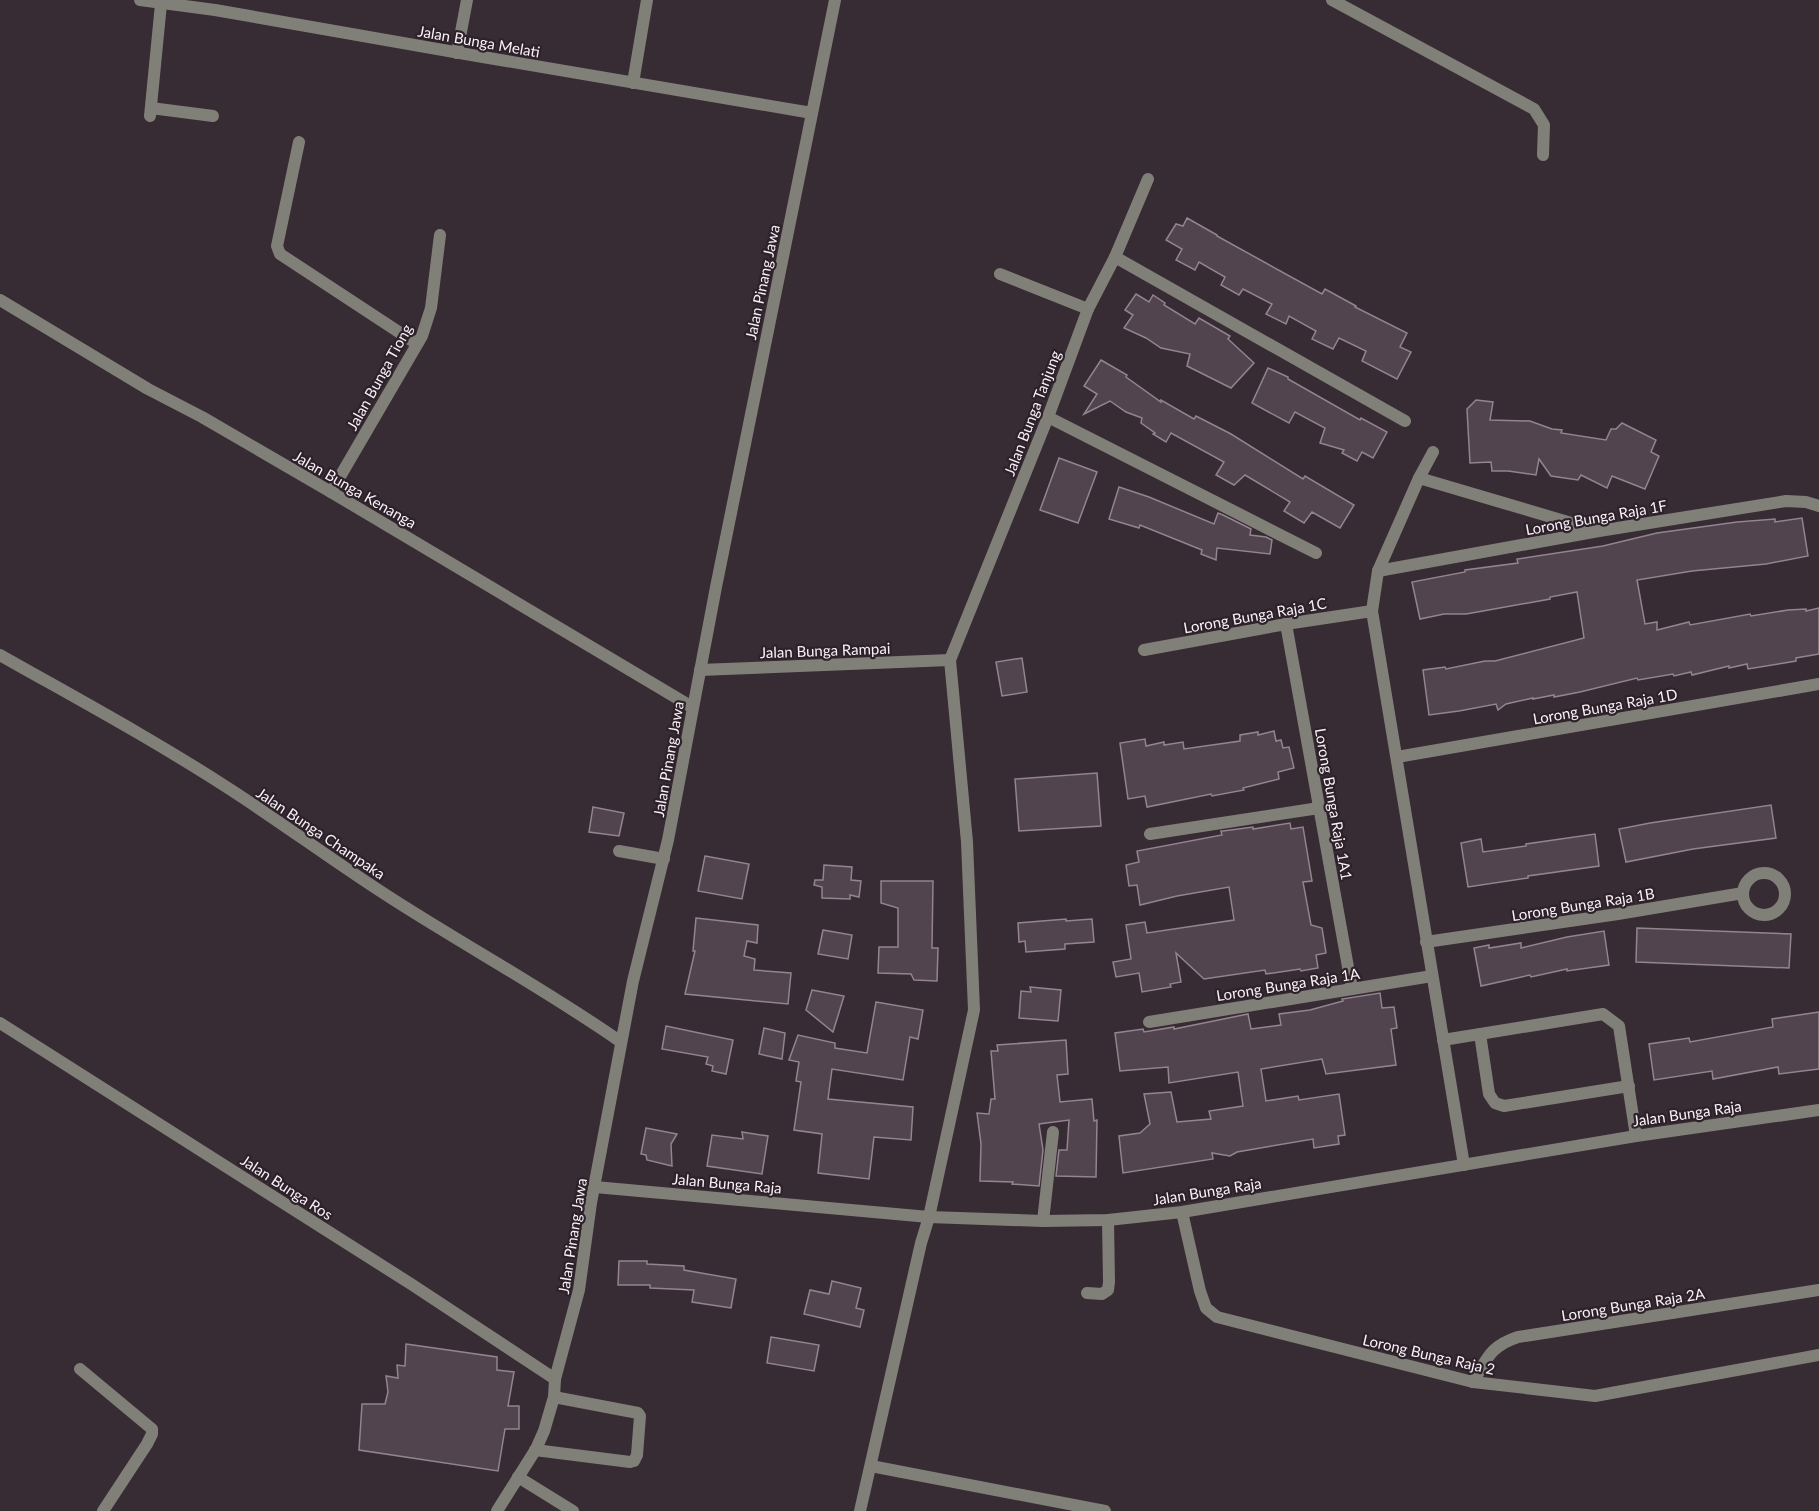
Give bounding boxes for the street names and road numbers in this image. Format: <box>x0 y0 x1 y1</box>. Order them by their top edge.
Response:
street label: Jalan Bunga Melati <box>416 21 542 61</box>
street label: Jalan Pinang Jawa <box>741 223 783 341</box>
street label: Jalan Bunga Tiong <box>342 321 416 433</box>
street label: Jalan Bunga Tanjung <box>1000 348 1064 478</box>
street label: Jalan Bunga Kenanga <box>290 447 420 531</box>
street label: Lorong Bunga Raja 1F <box>1524 496 1668 538</box>
street label: Lorong Bunga Raja 1C <box>1182 594 1328 636</box>
street label: Jalan Bunga Rampai <box>759 639 891 661</box>
street label: Lorong Bunga Raja 1D <box>1531 684 1679 728</box>
street label: Jalan Pinang Jawa <box>649 700 687 818</box>
street label: Lorong Bunga Raja 1A1 <box>1312 727 1356 881</box>
street label: Jalan Bunga Champaka <box>253 783 389 883</box>
street label: Lorong Bunga Raja 1B <box>1510 884 1656 924</box>
street label: Lorong Bunga Raja 1A <box>1215 964 1362 1004</box>
street label: Jalan Bunga Raja <box>1631 1096 1743 1130</box>
street label: Jalan Bunga Ros <box>238 1151 336 1223</box>
street label: Jalan Bunga Raja <box>671 1169 783 1197</box>
street label: Jalan Bunga Raja <box>1151 1174 1263 1208</box>
street label: Jalan Pinang Jawa <box>554 1177 590 1295</box>
street label: Lorong Bunga Raja 2A <box>1560 1284 1707 1324</box>
street label: Lorong Bunga Raja 2 <box>1361 1330 1497 1378</box>

